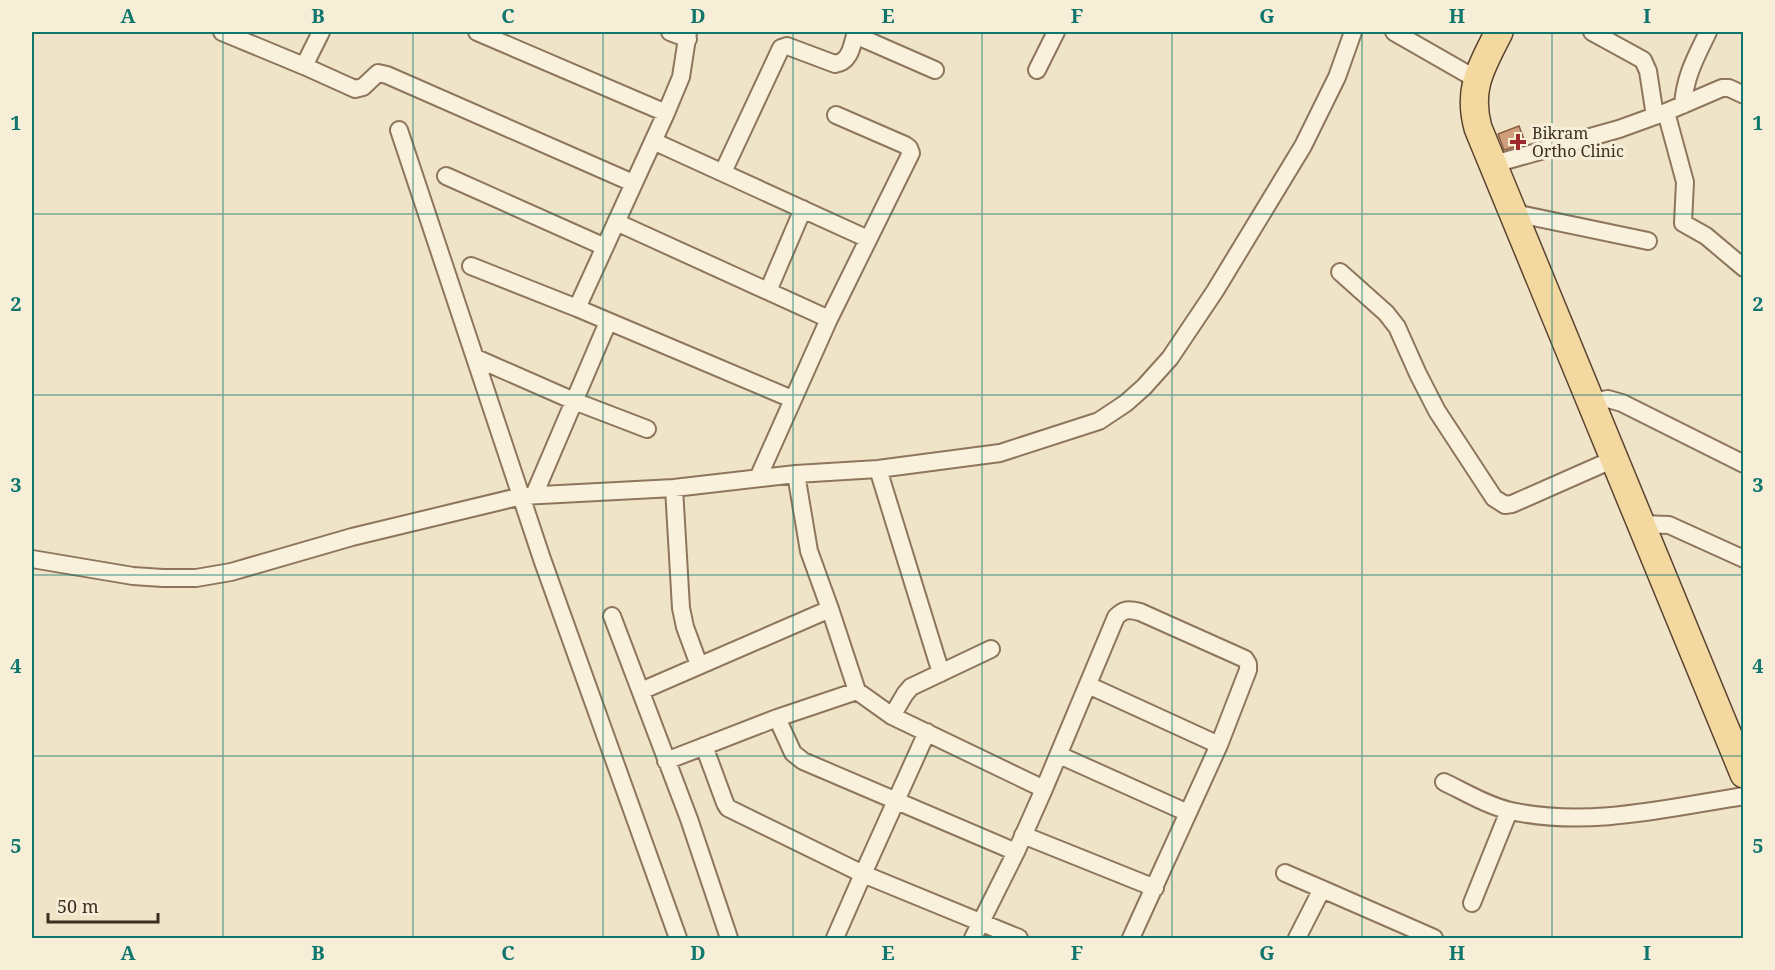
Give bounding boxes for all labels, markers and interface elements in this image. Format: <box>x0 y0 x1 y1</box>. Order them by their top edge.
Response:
text: A <box>120 2 136 29</box>
text: B <box>311 2 325 29</box>
text: C <box>501 2 515 29</box>
text: D <box>690 2 706 29</box>
text: E <box>881 2 895 29</box>
text: F <box>1071 2 1083 29</box>
text: G <box>1259 2 1275 29</box>
text: H <box>1449 2 1465 29</box>
text: I <box>1643 2 1651 29</box>
text: 1 <box>10 109 22 136</box>
text: 1 <box>1752 109 1764 136</box>
place label: Bikram Ortho Clinic <box>1532 122 1624 162</box>
marker: Bikram Ortho Clinic <box>1509 133 1527 151</box>
text: 2 <box>10 290 22 317</box>
text: 2 <box>1752 290 1764 317</box>
text: 3 <box>10 471 22 498</box>
text: 3 <box>1752 471 1764 498</box>
text: 4 <box>10 652 22 679</box>
text: 4 <box>1752 652 1764 679</box>
text: 5 <box>10 832 22 859</box>
text: 5 <box>1752 832 1764 859</box>
scale bar <box>48 886 158 924</box>
text: 50 m <box>57 894 99 918</box>
text: A <box>120 939 136 966</box>
text: B <box>311 939 325 966</box>
text: C <box>501 939 515 966</box>
text: D <box>690 939 706 966</box>
text: E <box>881 939 895 966</box>
text: F <box>1071 939 1083 966</box>
text: G <box>1259 939 1275 966</box>
text: H <box>1449 939 1465 966</box>
text: I <box>1643 939 1651 966</box>

